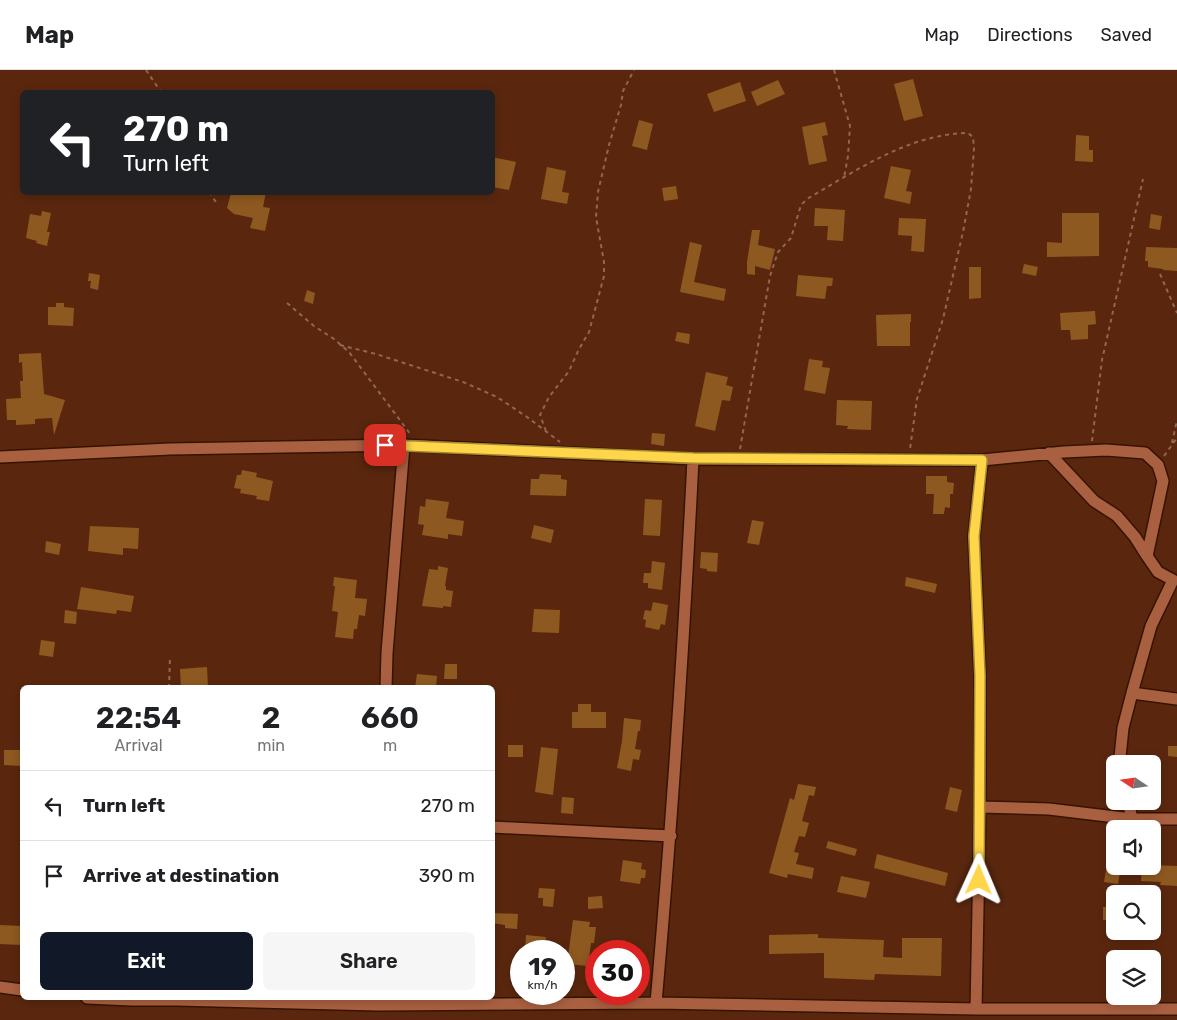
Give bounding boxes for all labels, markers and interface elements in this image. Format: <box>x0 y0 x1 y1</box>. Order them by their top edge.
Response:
text: Map <box>25 21 74 49</box>
text: Map <box>924 24 959 46</box>
text: Directions <box>987 24 1073 46</box>
text: Saved <box>1101 24 1152 46</box>
text: 270 m <box>123 108 229 150</box>
icon: left <box>40 110 105 175</box>
text: Turn left <box>123 150 209 177</box>
pin <box>364 424 406 466</box>
icon: arrive <box>371 431 399 459</box>
text: 22:54 <box>96 700 181 736</box>
text: 2 <box>262 700 281 736</box>
text: 660 <box>361 700 419 736</box>
text: Arrival <box>115 736 163 755</box>
text: min <box>257 736 285 755</box>
text: m <box>383 736 397 755</box>
north arrow <box>1106 755 1161 810</box>
map controls <box>1106 755 1161 1005</box>
icon: left <box>40 792 68 820</box>
text: Turn left <box>83 794 165 817</box>
text: 270 m <box>420 794 475 817</box>
button: sound <box>1106 820 1161 875</box>
position arrow <box>952 853 1004 905</box>
icon: arrive <box>40 862 68 890</box>
text: Arrive at destination <box>83 864 279 887</box>
text: 390 m <box>419 864 475 887</box>
button: search <box>1106 885 1161 940</box>
button: Exit <box>40 932 253 990</box>
button: Share <box>263 932 475 990</box>
speed limit sign: 30 <box>585 940 650 1005</box>
button: layers <box>1106 950 1161 1005</box>
text: 19 <box>528 952 557 981</box>
text: km/h <box>528 978 557 992</box>

